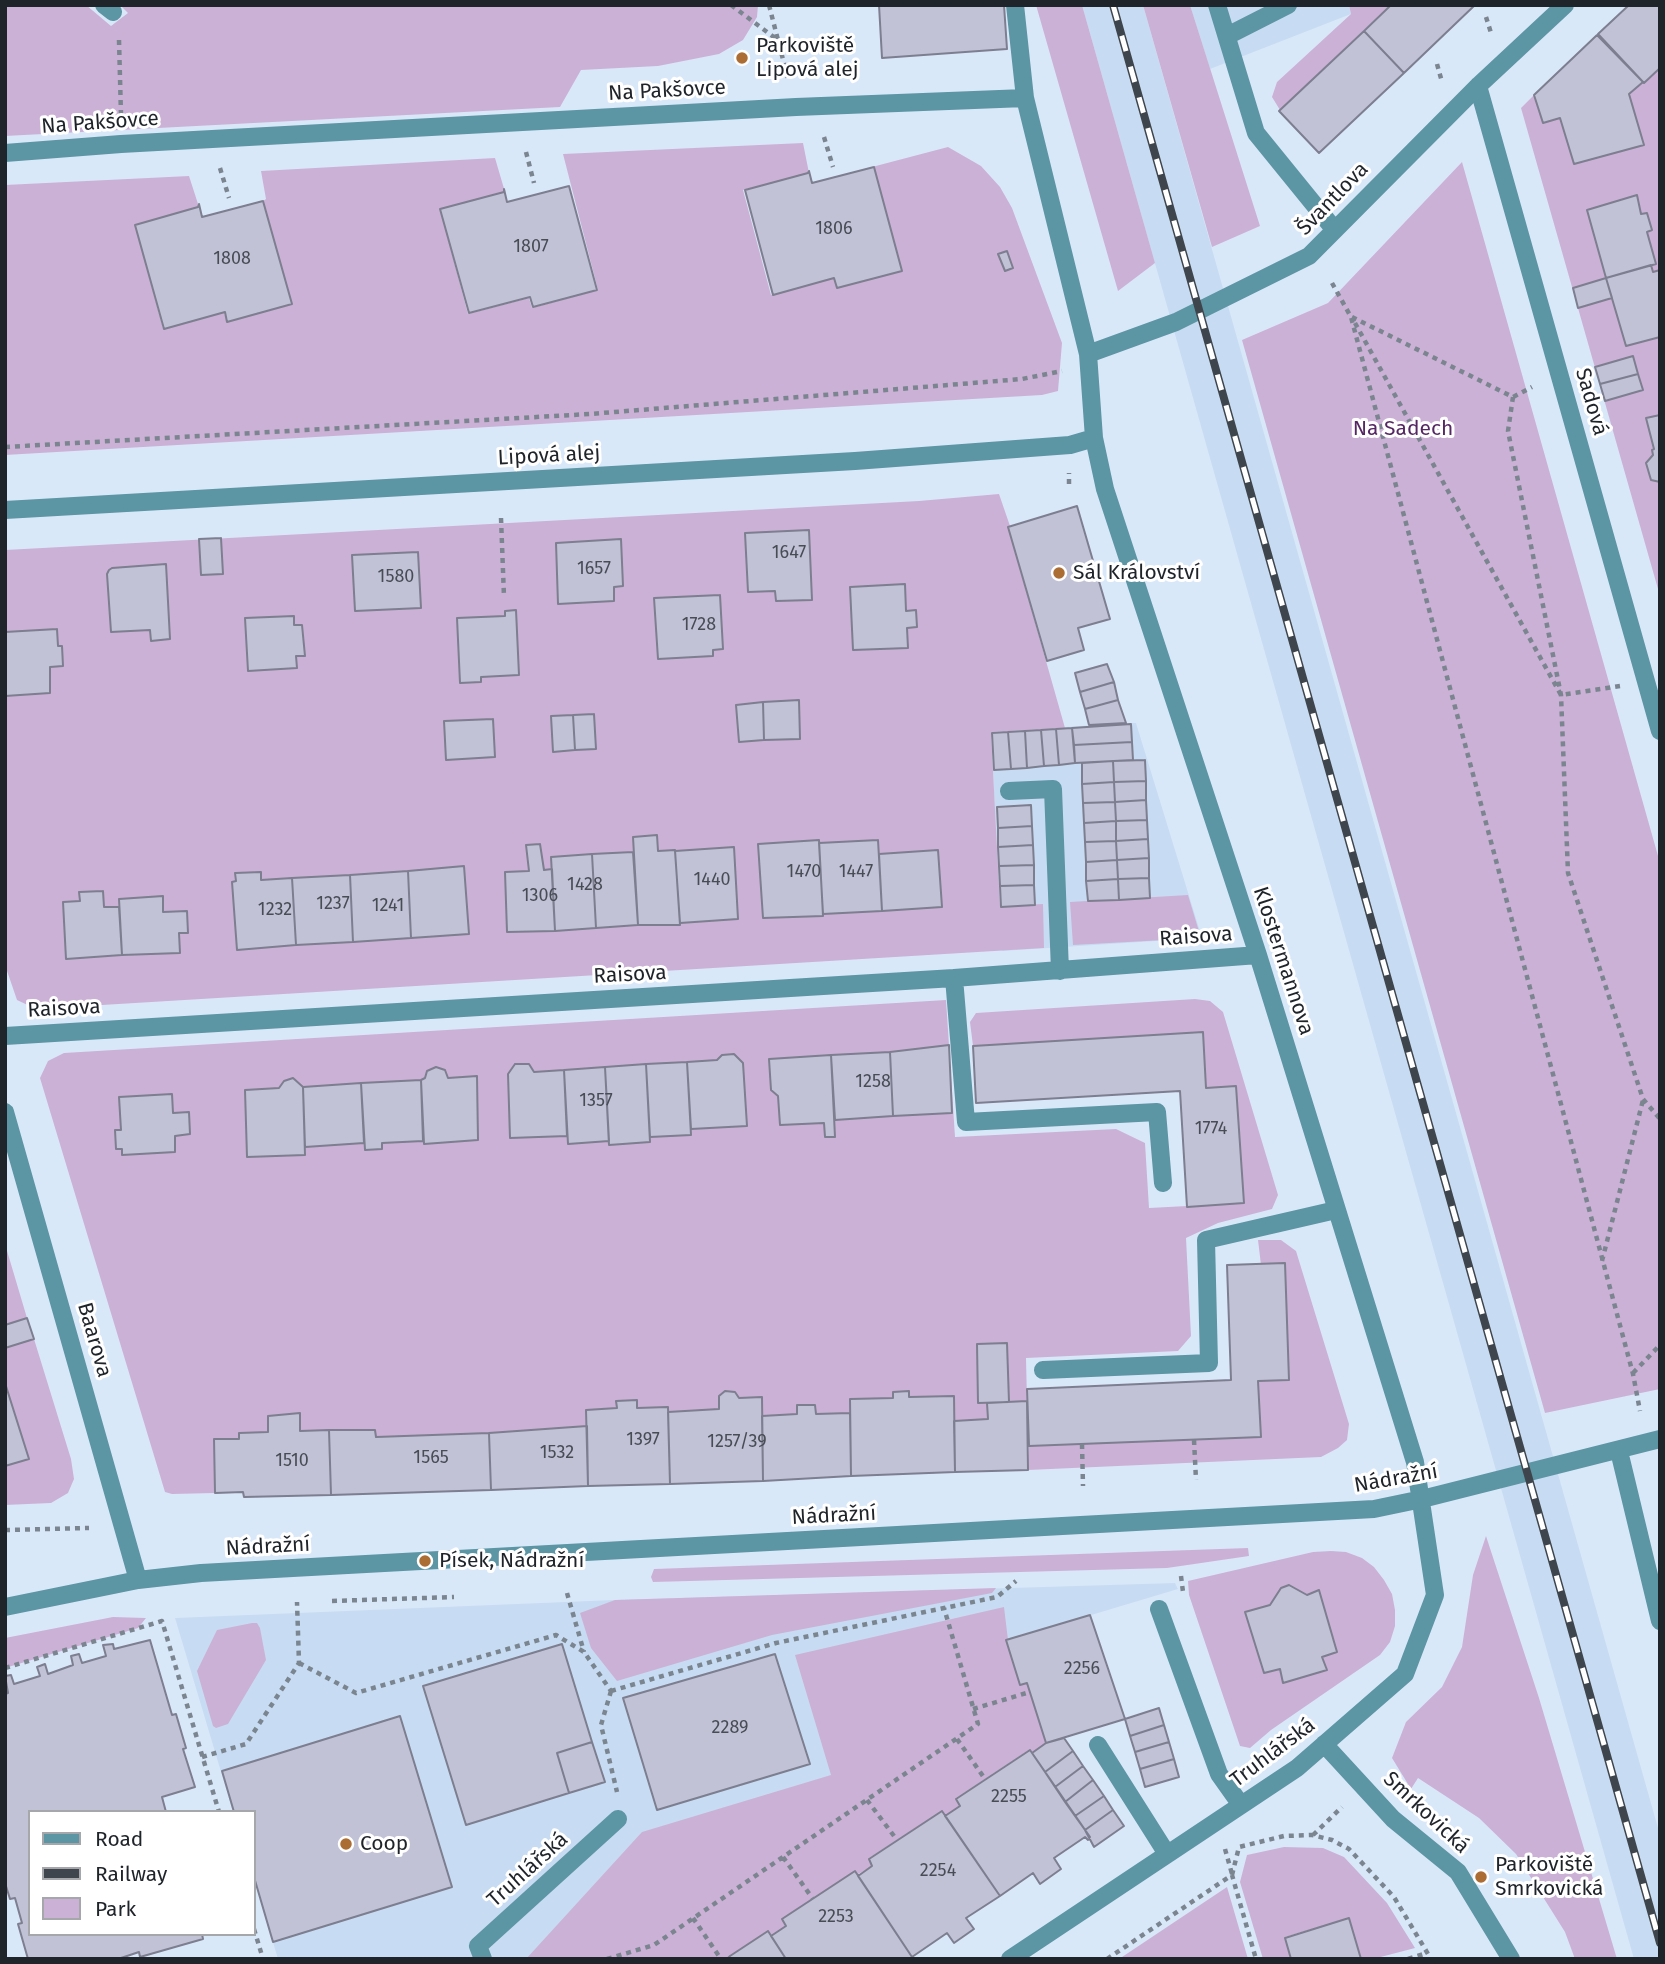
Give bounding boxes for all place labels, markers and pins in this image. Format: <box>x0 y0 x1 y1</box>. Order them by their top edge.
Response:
place label: Parkoviště Lipová alej <box>756 33 859 83</box>
marker: Parkoviště Lipová alej <box>734 50 750 66</box>
place label: Sál Království <box>1073 560 1200 586</box>
marker: Sál Království <box>1051 565 1067 581</box>
place label: Písek, Nádražní <box>439 1548 584 1574</box>
marker: Písek, Nádražní <box>417 1553 433 1569</box>
place label: Coop <box>360 1831 408 1857</box>
marker: Coop <box>338 1836 354 1852</box>
place label: Parkoviště Smrkovická <box>1495 1852 1603 1902</box>
marker: Parkoviště Smrkovická <box>1473 1869 1489 1885</box>

